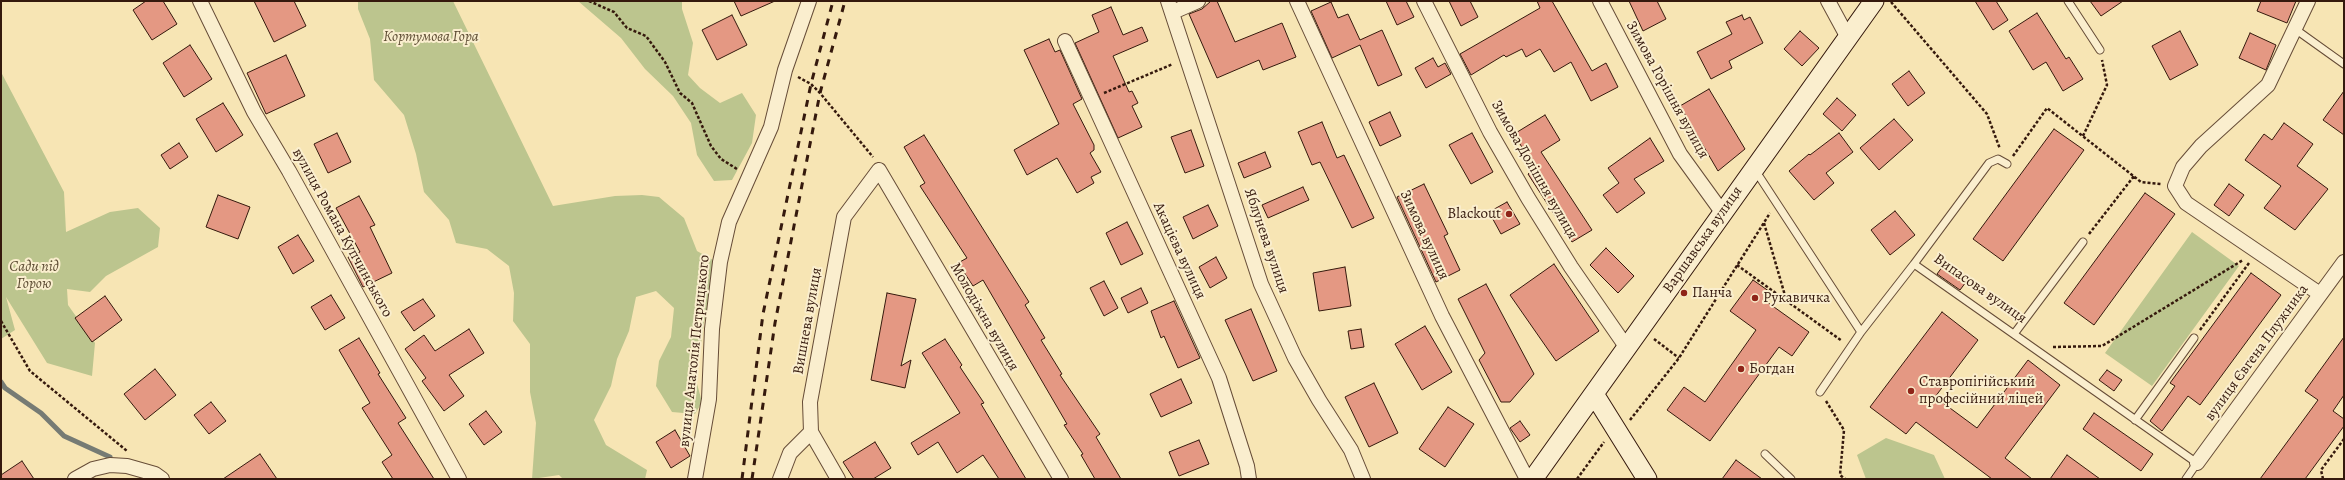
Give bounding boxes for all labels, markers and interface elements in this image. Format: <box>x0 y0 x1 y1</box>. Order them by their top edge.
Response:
street label: Зимова Горішня вулиця <box>1622 18 1712 162</box>
park label: Кортумова Гора <box>383 28 479 46</box>
street label: Зимова Долішня вулиця <box>1487 98 1581 242</box>
street label: вулиця Романа Купчинського <box>288 145 396 321</box>
street label: Варшавська вулиця <box>1659 183 1747 297</box>
street label: Яблунева вулиця <box>1240 186 1292 296</box>
street label: Зимова вулиця <box>1395 187 1453 283</box>
street label: Акацієва вулиця <box>1149 200 1209 302</box>
place label: Blackout <box>1447 205 1501 223</box>
marker: Blackout <box>1504 209 1514 219</box>
street label: Випасова вулиця <box>1930 250 2030 328</box>
street label: вулиця Анатолія Петрицького <box>676 254 714 448</box>
park label: Сади під Горою <box>9 258 59 293</box>
street label: Молодіжна вулиця <box>946 260 1022 374</box>
street label: Вишнева вулиця <box>790 266 826 376</box>
street label: вулиця Євгена Плужника <box>2201 281 2313 425</box>
place label: Панча <box>1692 284 1732 302</box>
marker: Панча <box>1679 288 1689 298</box>
place label: Рукавичка <box>1763 289 1830 307</box>
marker: Рукавичка <box>1750 293 1760 303</box>
place label: Богдан <box>1749 360 1795 378</box>
marker: Богдан <box>1736 364 1746 374</box>
place label: Ставропігійський професійний ліцей <box>1919 373 2043 408</box>
marker: Ставропігійський професійний ліцей <box>1906 386 1916 396</box>

